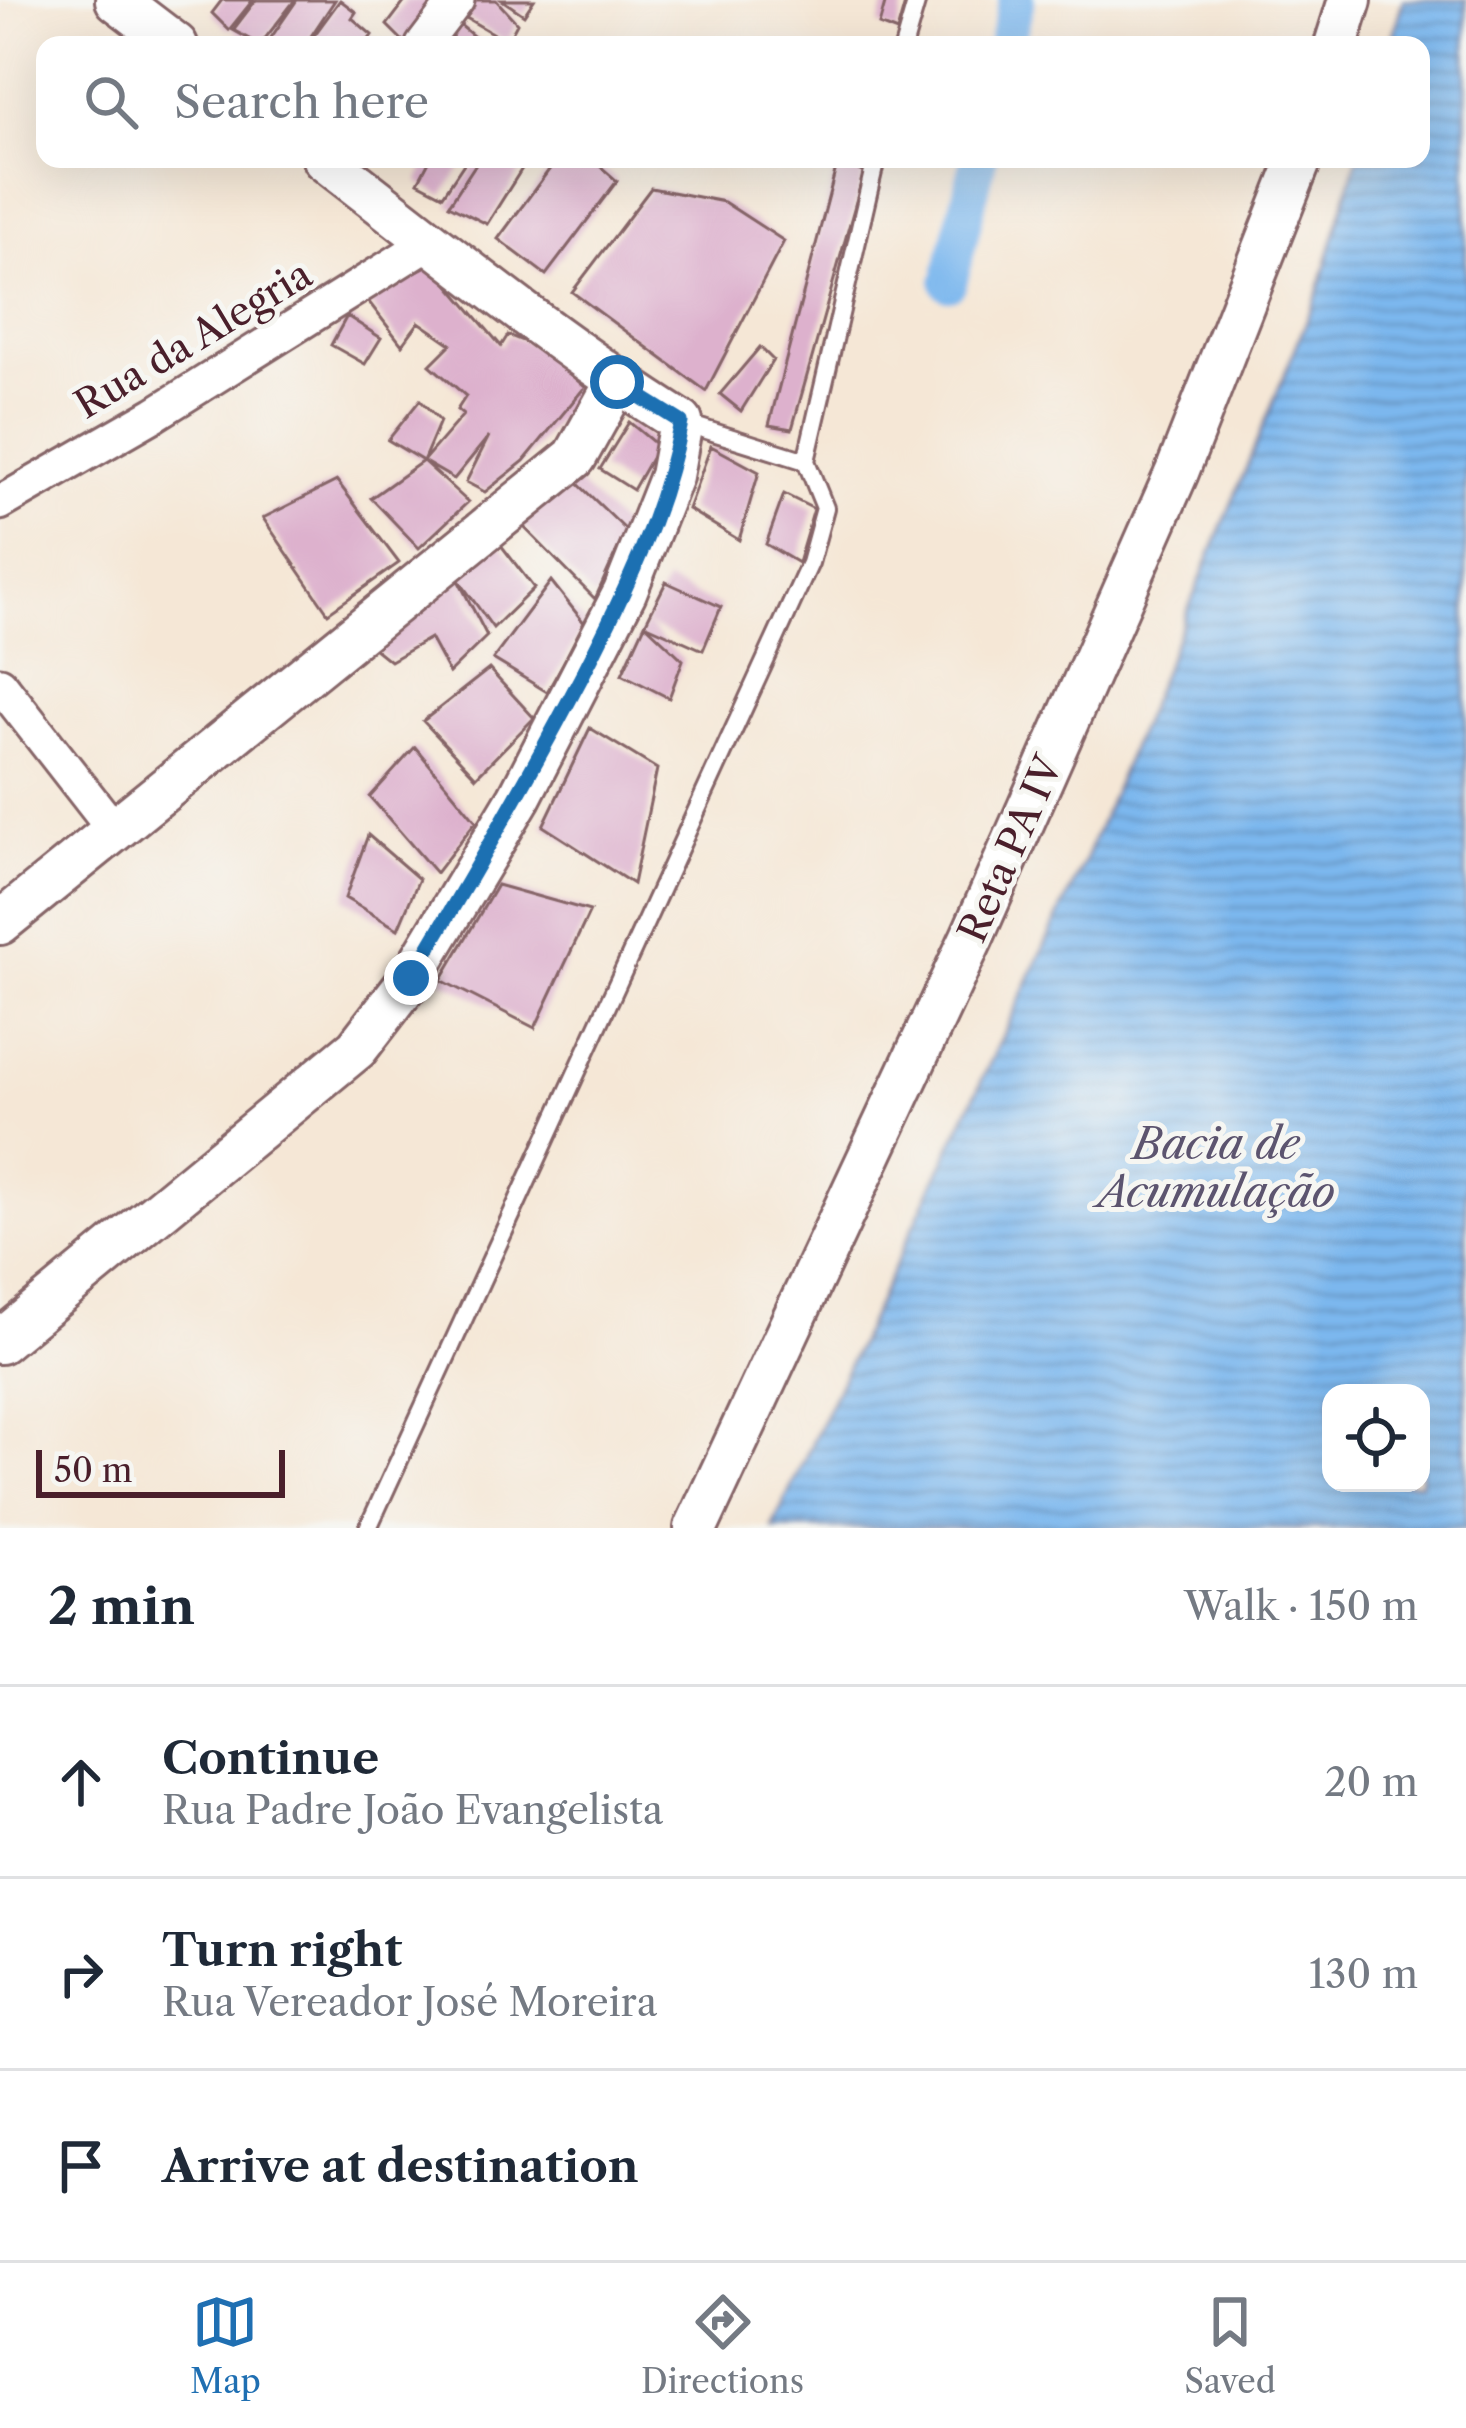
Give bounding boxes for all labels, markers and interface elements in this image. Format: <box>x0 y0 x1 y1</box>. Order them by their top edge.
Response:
search box <box>36 36 1430 168</box>
icon: search <box>78 69 144 135</box>
text: Search here <box>174 74 429 130</box>
street label: Rua da Alegria <box>66 249 320 428</box>
route start <box>590 355 644 409</box>
street label: Reta PA IV <box>948 747 1073 950</box>
route end <box>384 951 438 1005</box>
water label: Bacia de Acumulação <box>1091 1118 1335 1218</box>
map controls <box>1322 1384 1430 1492</box>
button: locate <box>1322 1384 1430 1492</box>
scale bar <box>36 1444 285 1497</box>
text: 50 m <box>54 1450 132 1491</box>
text: 2 min <box>48 1575 195 1637</box>
text: Walk · 150 m <box>1184 1582 1418 1630</box>
text: Continue <box>162 1730 379 1786</box>
icon: ahead <box>48 1749 114 1815</box>
text: 20 m <box>1324 1758 1418 1806</box>
text: Rua Padre João Evangelista <box>162 1786 663 1834</box>
text: Turn right <box>162 1922 402 1978</box>
icon: right <box>48 1941 114 2007</box>
text: 130 m <box>1309 1950 1418 1998</box>
text: Rua Vereador José Moreira <box>162 1978 657 2026</box>
icon: arrive <box>48 2133 114 2199</box>
text: Arrive at destination <box>162 2138 639 2194</box>
tab: Map <box>190 2289 261 2402</box>
tab: Directions <box>641 2289 804 2402</box>
tab: Saved <box>1184 2289 1276 2402</box>

